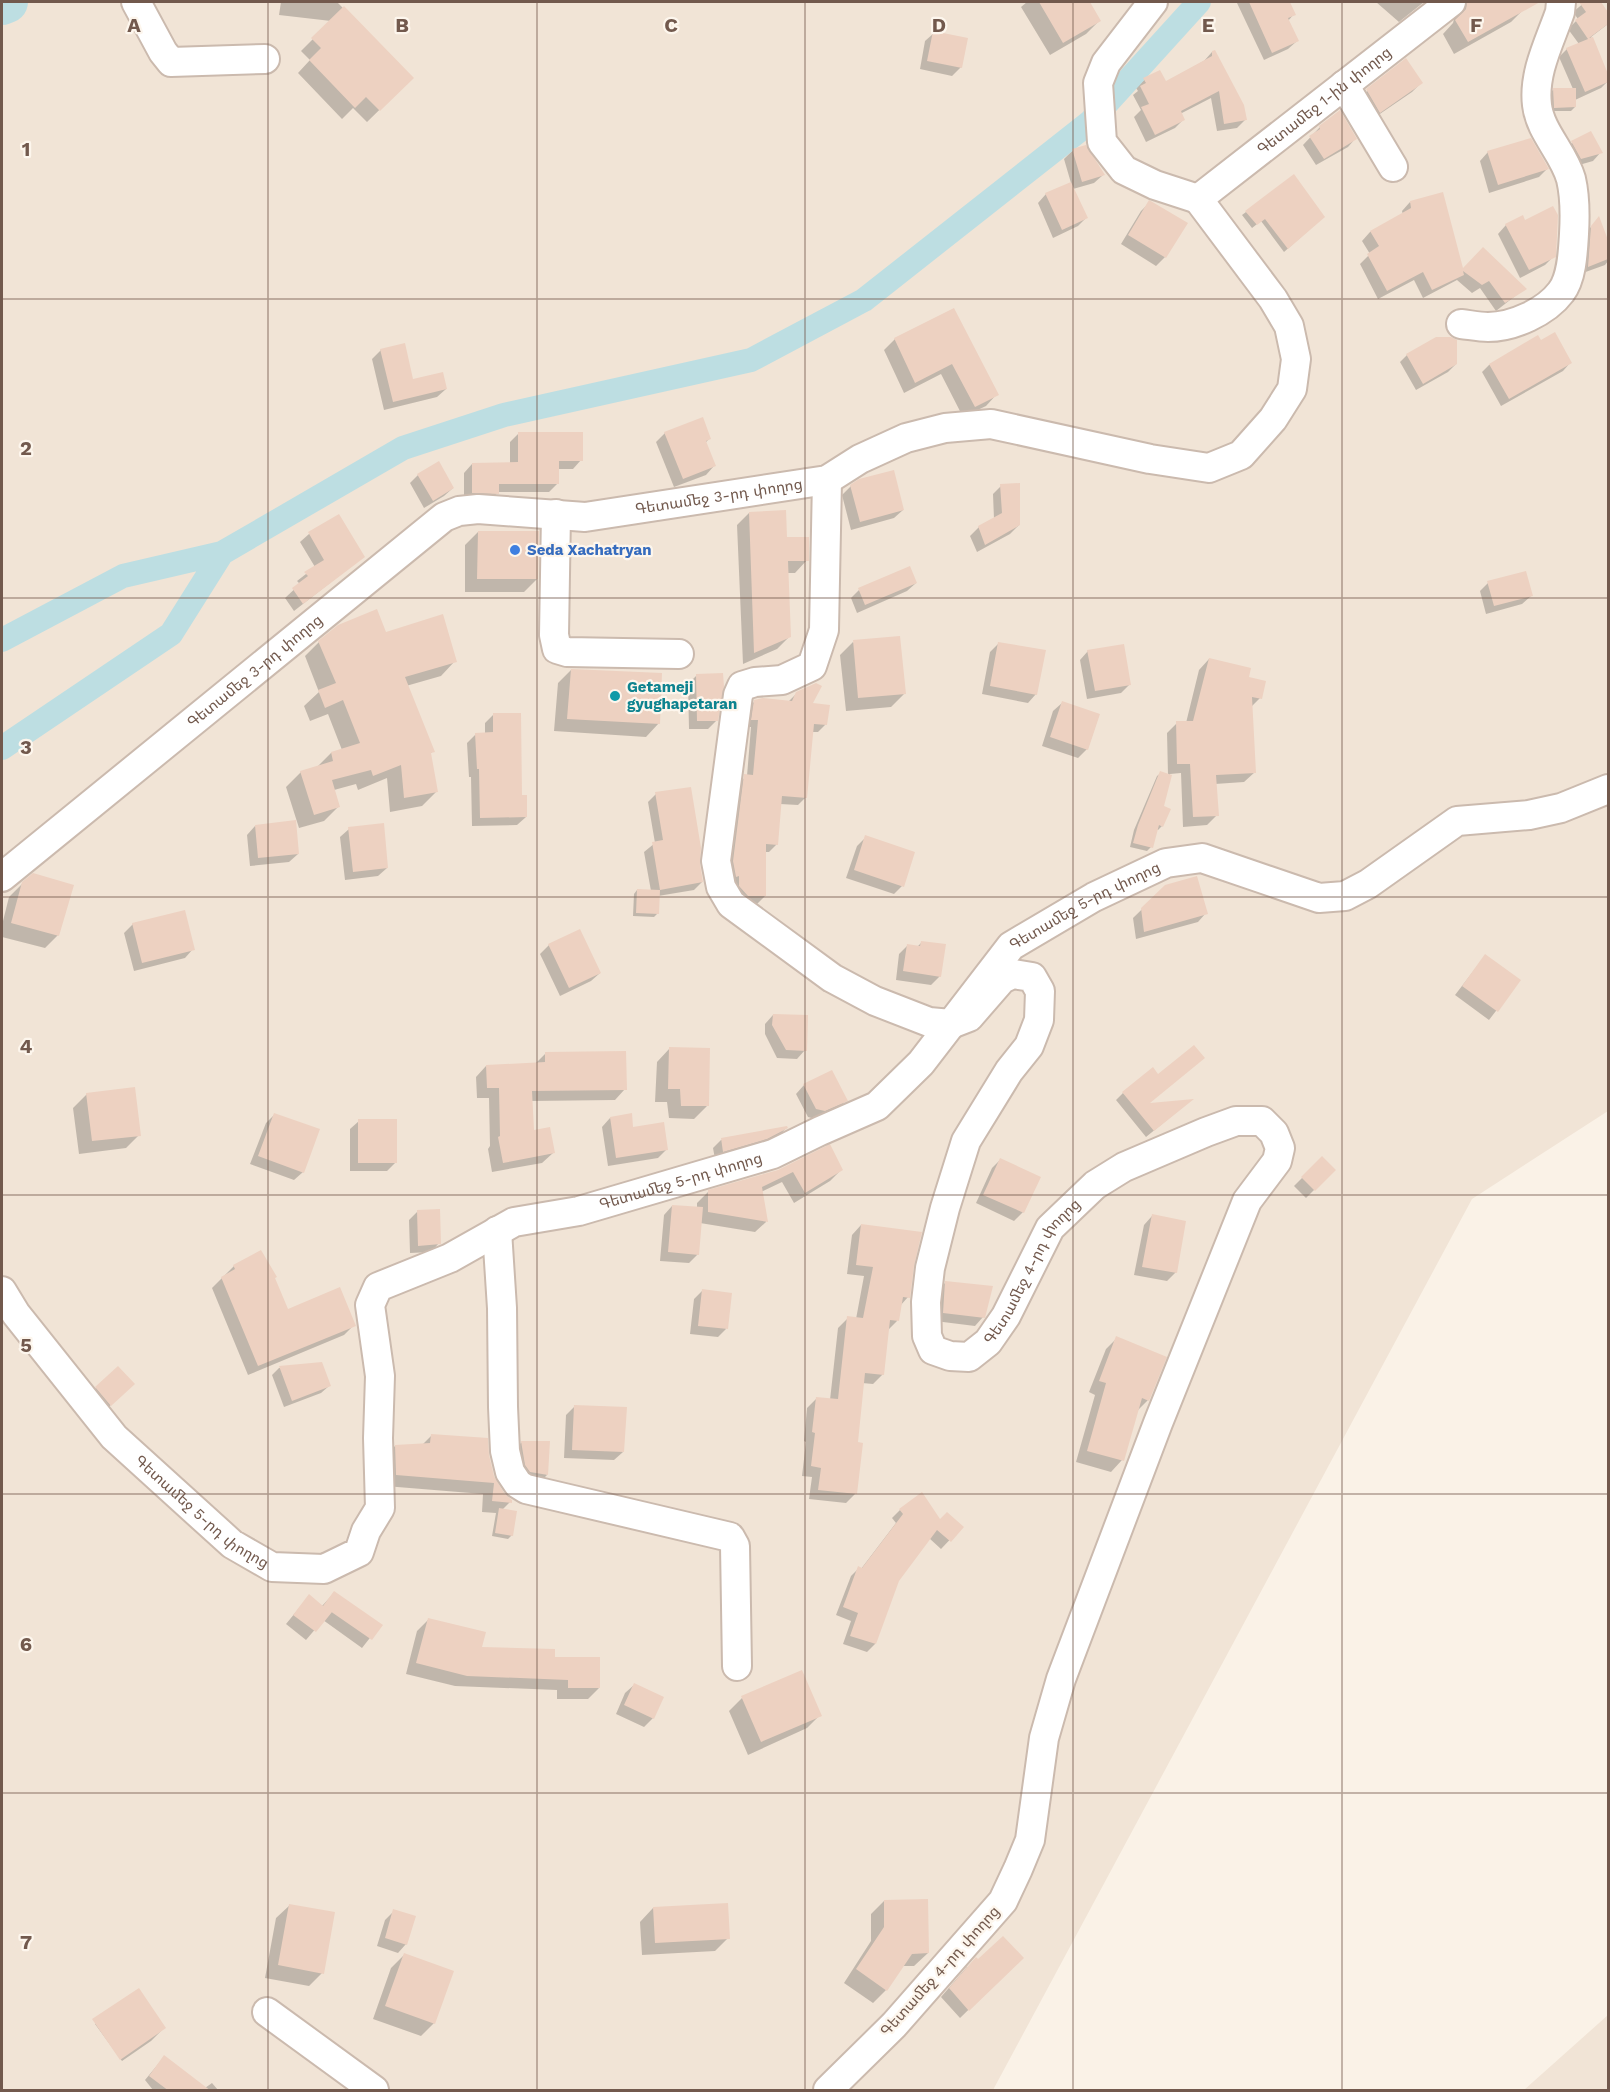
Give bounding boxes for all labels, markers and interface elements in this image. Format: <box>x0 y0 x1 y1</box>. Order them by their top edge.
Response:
text: A <box>127 13 141 37</box>
text: B <box>395 13 409 37</box>
text: C <box>664 13 678 37</box>
text: D <box>932 13 946 37</box>
text: E <box>1202 13 1214 37</box>
text: F <box>1470 13 1482 37</box>
street label: Գետամեջ 1-ին փողոց <box>1254 43 1395 159</box>
text: 1 <box>22 137 30 161</box>
text: 2 <box>20 436 32 460</box>
street label: Գետամեջ 3-րդ փողոց <box>634 475 804 518</box>
place label: Seda Xachatryan <box>527 541 652 559</box>
marker: Seda Xachatryan <box>508 543 522 557</box>
street label: Գետամեջ 3-րդ փողոց <box>184 611 326 731</box>
place label: Getameji gyughapetaran <box>627 678 737 713</box>
marker: Getameji gyughapetaran <box>608 689 622 703</box>
text: 3 <box>20 735 32 759</box>
street label: Գետամեջ 5-րդ փողոց <box>1006 858 1163 954</box>
text: 4 <box>20 1034 33 1058</box>
street label: Գետամեջ 5-րդ փողոց <box>597 1149 764 1214</box>
street label: Գետամեջ 4-րդ փողոց <box>980 1195 1084 1348</box>
text: 5 <box>20 1333 32 1357</box>
street label: Գետամեջ 5-րդ փողոց <box>131 1451 272 1572</box>
text: 6 <box>20 1632 32 1656</box>
street label: Գետամեջ 4-րդ փողոց <box>877 1902 1003 2040</box>
text: 7 <box>20 1930 32 1954</box>

